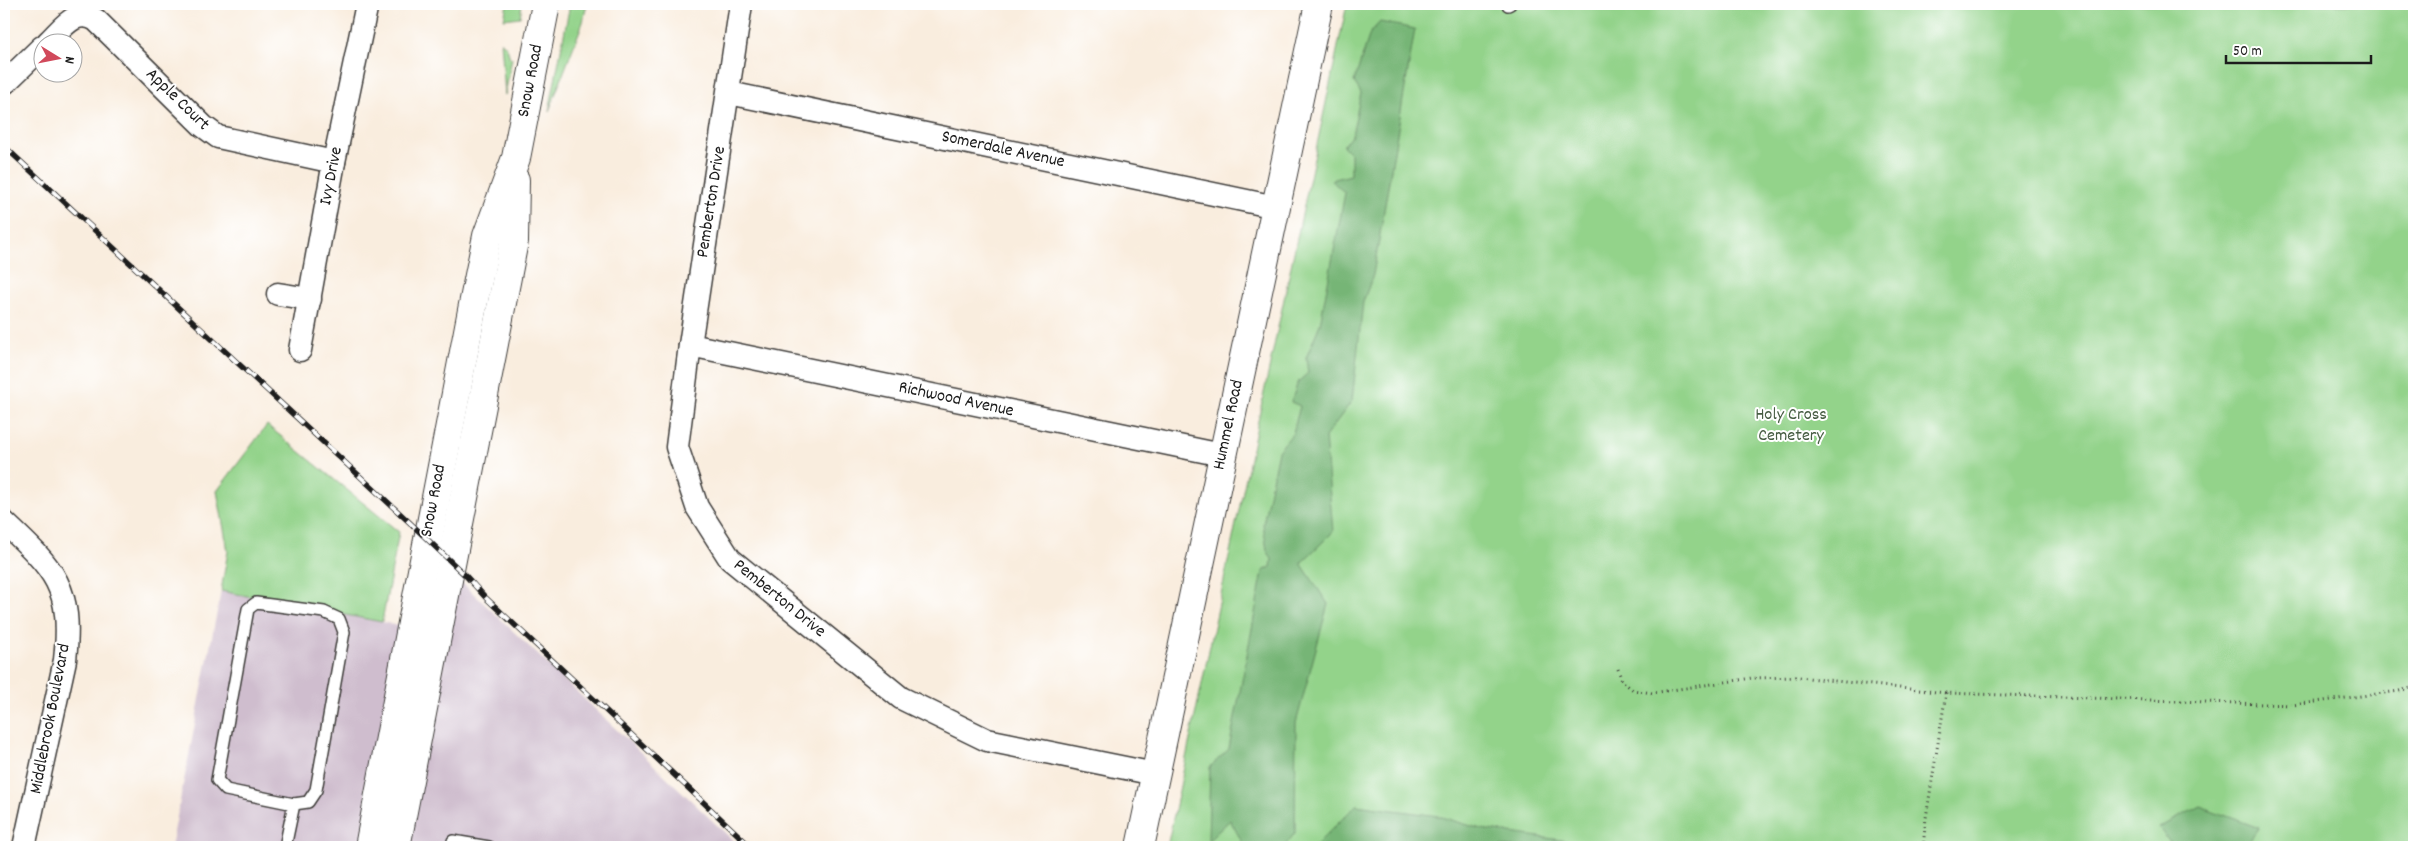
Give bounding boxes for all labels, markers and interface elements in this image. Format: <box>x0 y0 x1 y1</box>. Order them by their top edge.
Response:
north arrow <box>32 32 82 82</box>
scale bar <box>2226 32 2370 64</box>
text: 50 m <box>2233 41 2262 63</box>
street label: Snow Road <box>512 42 550 120</box>
text: N <box>58 55 79 65</box>
street label: Apple Court <box>139 63 215 137</box>
street label: Somerdale Avenue <box>939 125 1067 175</box>
street label: Ivy Drive <box>314 144 350 207</box>
street label: Pemberton Drive <box>691 144 733 260</box>
street label: Richwood Avenue <box>896 376 1016 424</box>
street label: Hummel Road <box>1207 378 1251 472</box>
park label: Holy Cross Cemetery <box>1755 403 1827 449</box>
street label: Snow Road <box>415 462 453 540</box>
street label: Pemberton Drive <box>727 554 831 644</box>
street label: Middlebrook Boulevard <box>24 642 78 796</box>

